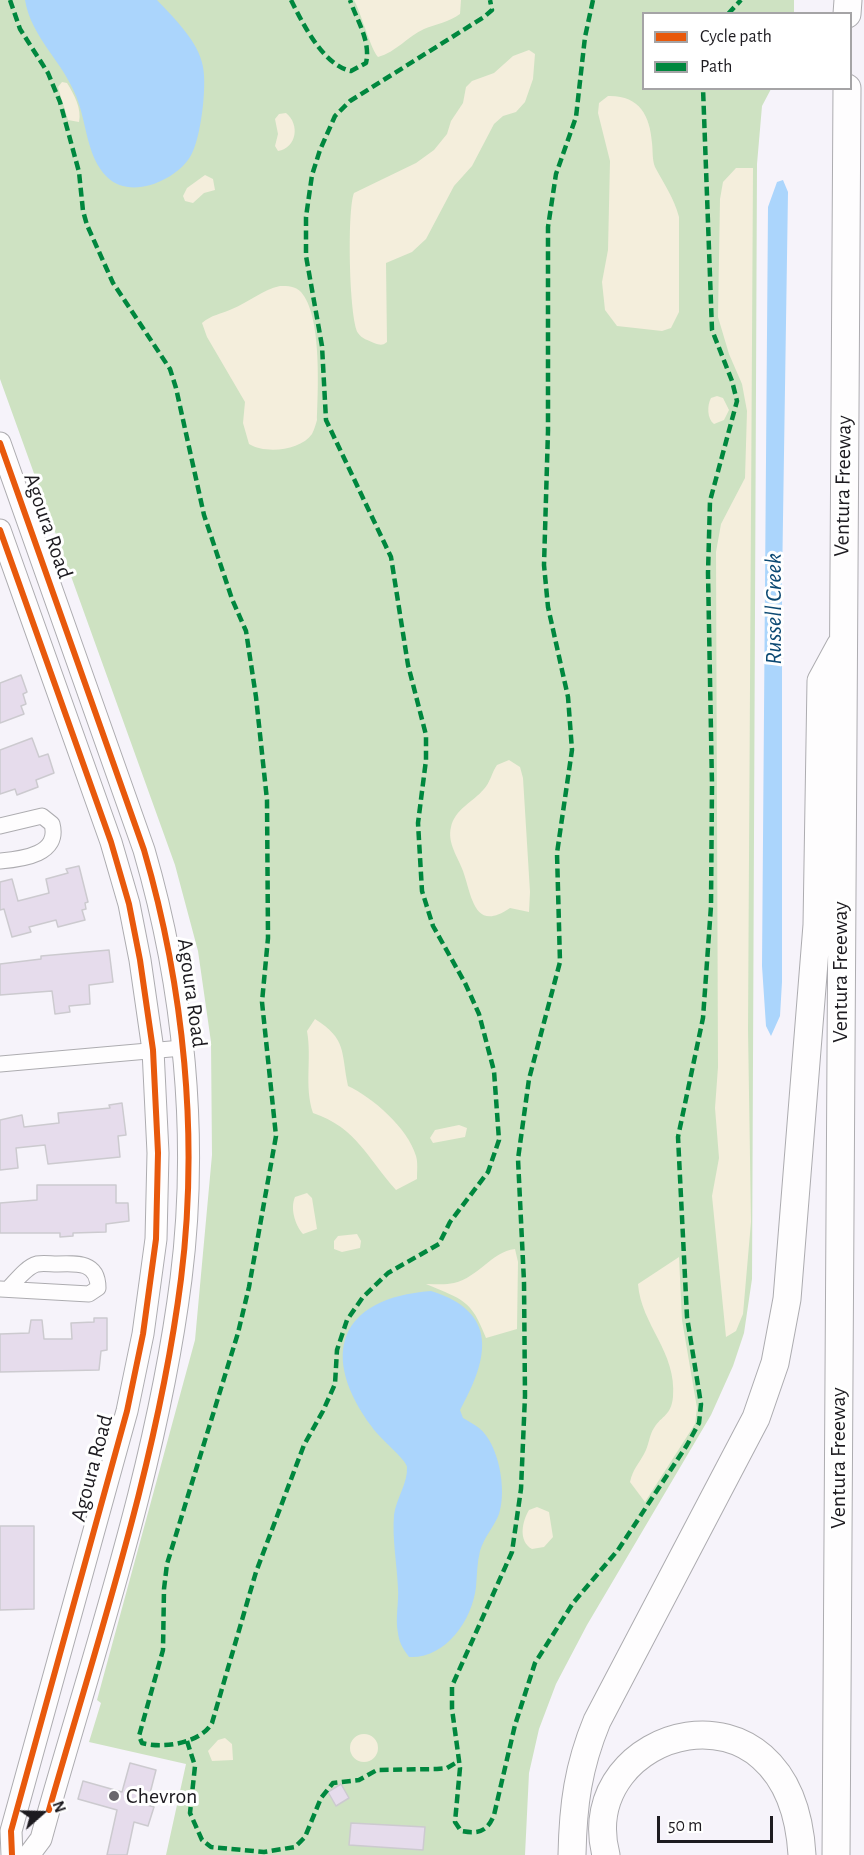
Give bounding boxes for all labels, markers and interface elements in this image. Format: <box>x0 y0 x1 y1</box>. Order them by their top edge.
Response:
legend <box>642 12 852 90</box>
text: Cycle path <box>700 28 772 46</box>
text: Path <box>700 58 732 76</box>
street label: Ventura Freeway <box>829 415 857 557</box>
street label: Agoura Road <box>18 470 78 582</box>
water label: Russell Creek <box>760 553 788 665</box>
street label: Ventura Freeway <box>827 901 853 1043</box>
street label: Agoura Road <box>171 937 213 1049</box>
street label: Ventura Freeway <box>825 1387 851 1529</box>
street label: Agoura Road <box>65 1412 119 1524</box>
north arrow <box>12 1783 72 1843</box>
place label: Chevron <box>126 1783 197 1809</box>
marker: Chevron <box>107 1789 121 1803</box>
text: N <box>49 1799 68 1815</box>
scale bar <box>660 1804 776 1842</box>
text: 50 m <box>668 1817 702 1835</box>

